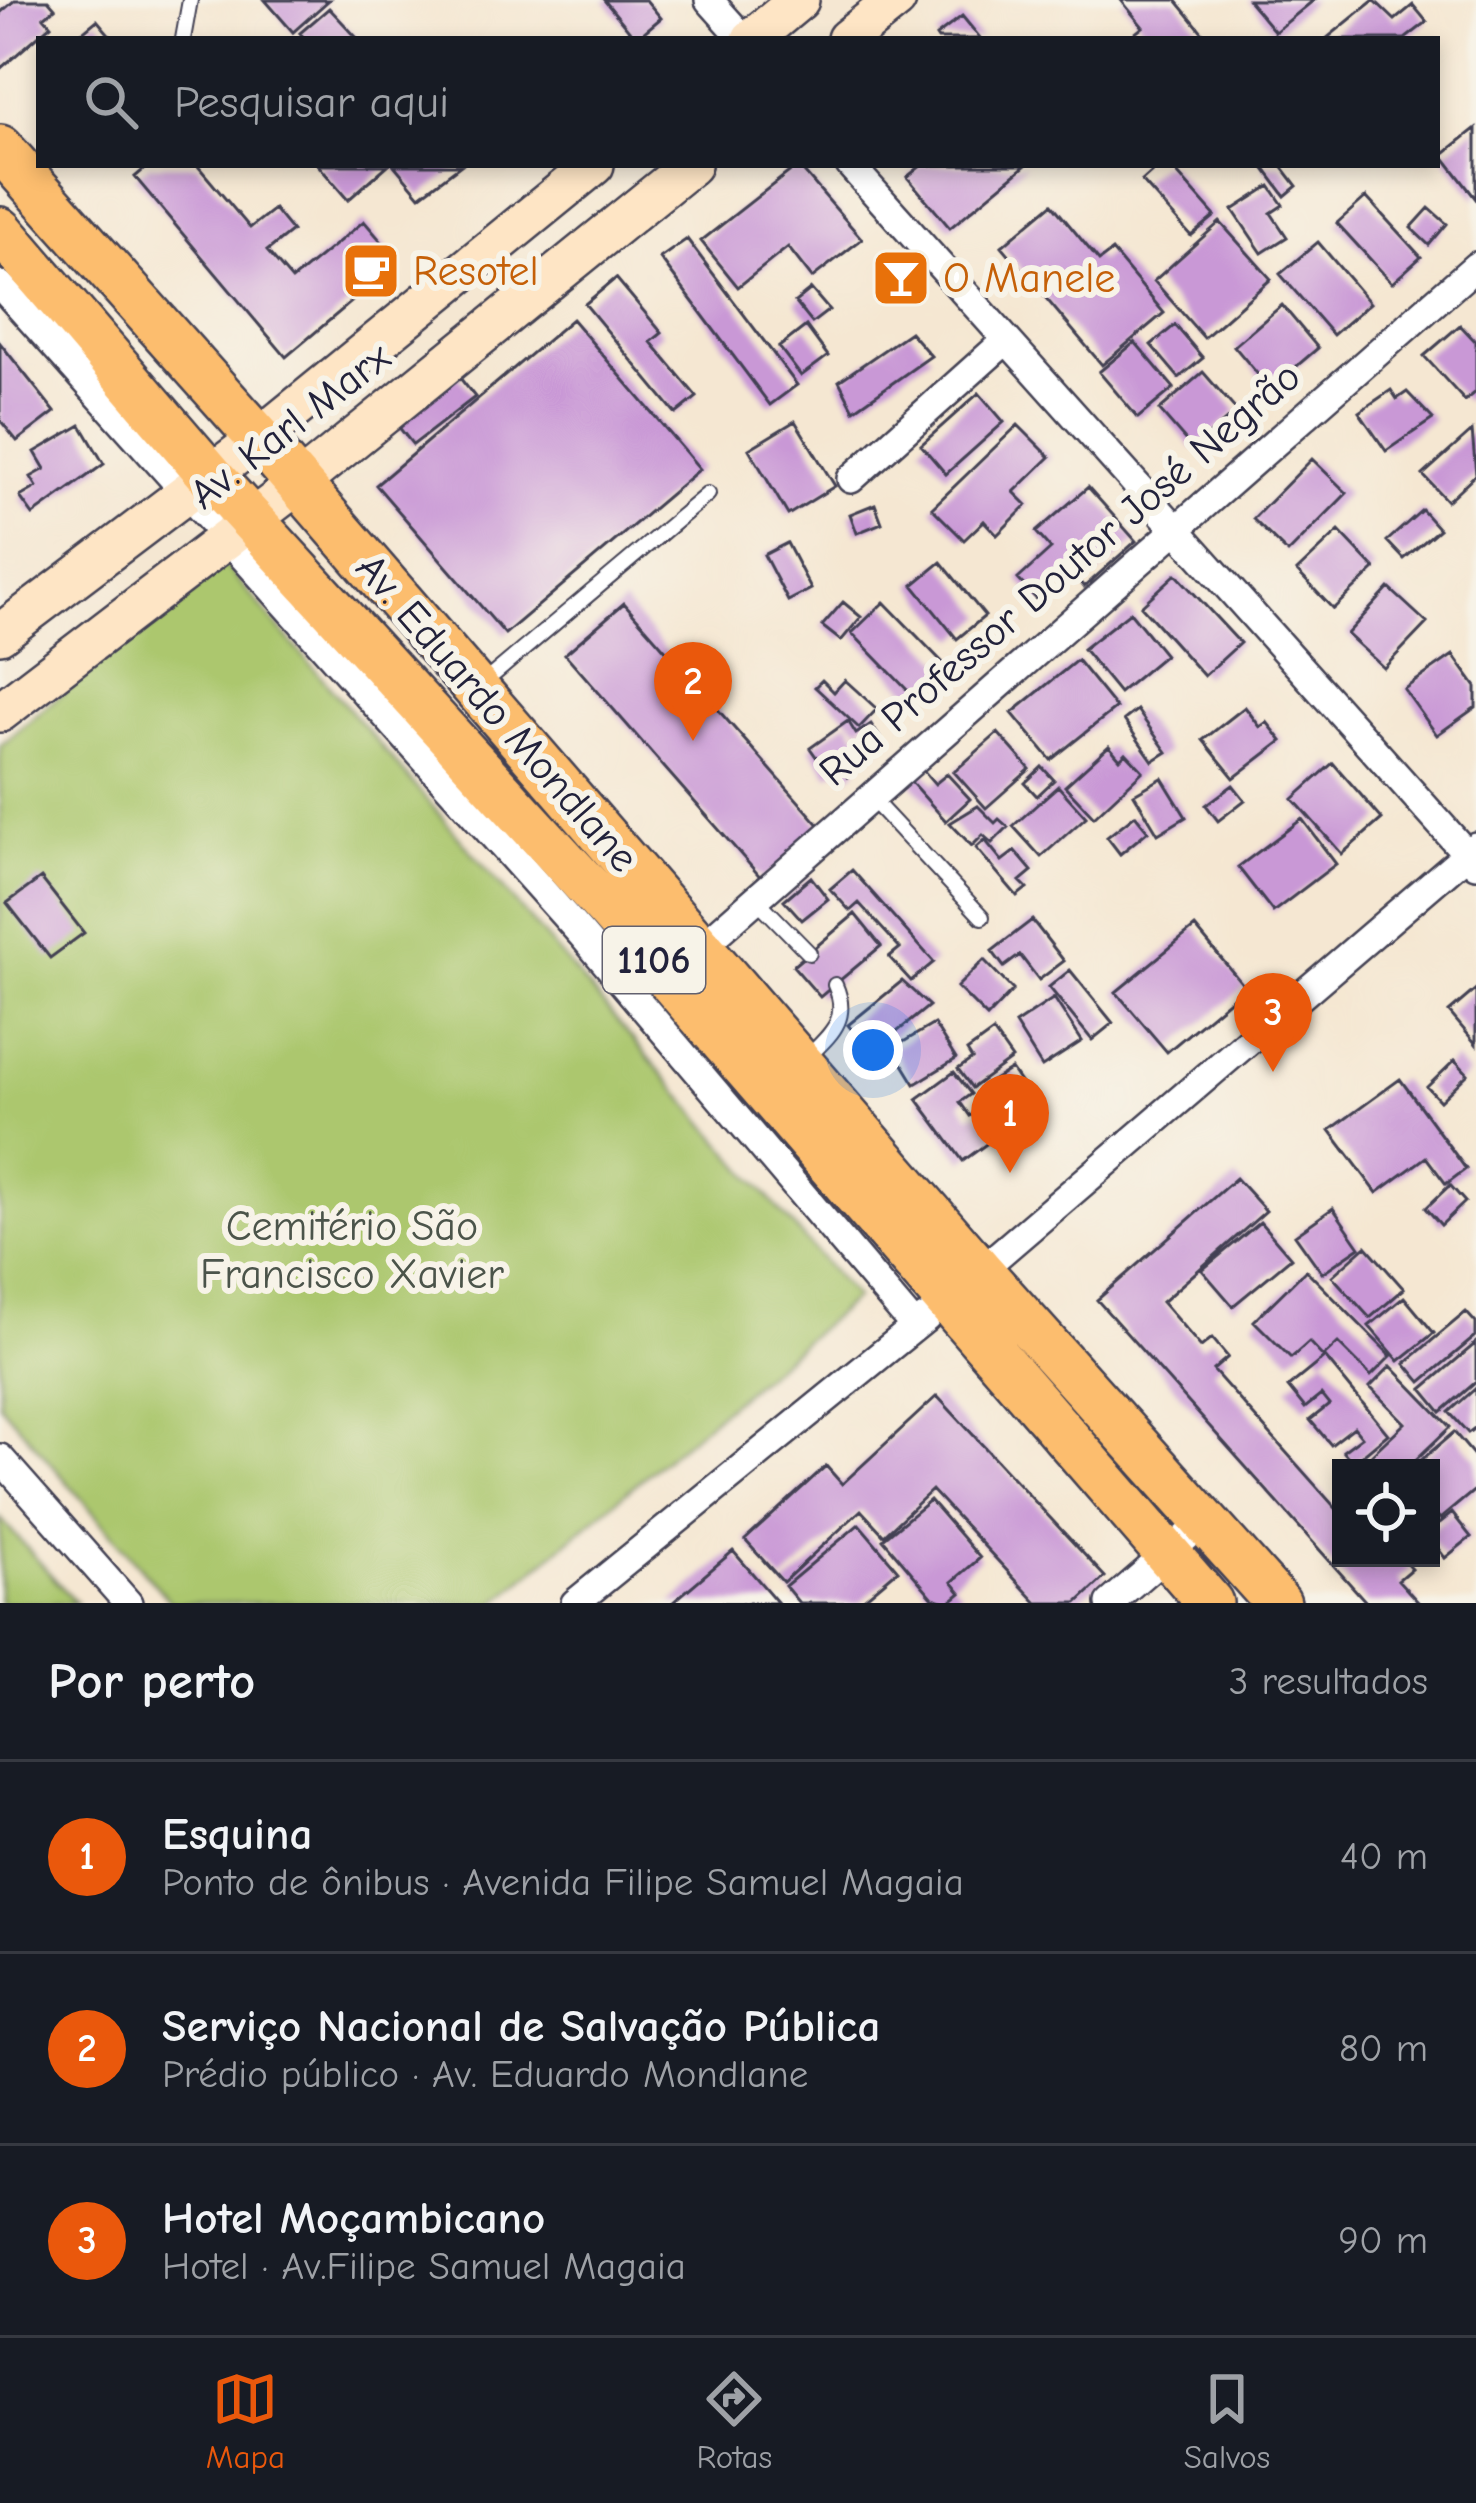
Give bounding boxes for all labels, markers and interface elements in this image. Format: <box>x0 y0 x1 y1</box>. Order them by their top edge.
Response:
search box <box>36 36 1440 168</box>
icon: search <box>78 69 144 135</box>
text: Pesquisar aqui <box>174 76 449 128</box>
cafe icon: Resotel <box>340 240 402 302</box>
place label: Resotel <box>413 247 539 296</box>
bar icon: O Manele <box>870 247 932 309</box>
place label: O Manele <box>943 254 1115 303</box>
street label: Av. Karl Marx <box>180 332 400 519</box>
street label: Rua Professor Doutor José Negrão <box>810 352 1310 796</box>
street label: Av. Eduardo Mondlane <box>346 544 648 882</box>
pin: 2 <box>654 642 732 741</box>
road number: 1106 <box>603 927 705 993</box>
pin: 3 <box>1234 973 1312 1072</box>
your location <box>843 1020 903 1080</box>
pin: 1 <box>971 1074 1049 1173</box>
park label: Cemitério São Francisco Xavier <box>200 1202 504 1299</box>
map controls <box>1332 1459 1440 1567</box>
button: locate <box>1332 1459 1440 1567</box>
text: Por perto <box>48 1652 255 1711</box>
text: 3 resultados <box>1229 1659 1428 1704</box>
text: Esquina <box>162 1808 312 1860</box>
text: 1 <box>79 1834 95 1879</box>
text: 40 m <box>1340 1834 1428 1879</box>
text: Ponto de ônibus · Avenida Filipe Samuel Magaia <box>162 1860 964 1905</box>
text: Serviço Nacional de Salvação Pública <box>162 2000 880 2052</box>
text: 2 <box>77 2026 97 2071</box>
text: 80 m <box>1339 2026 1428 2071</box>
text: Prédio público · Av. Eduardo Mondlane <box>162 2052 808 2097</box>
text: Hotel Moçambicano <box>162 2192 545 2244</box>
text: 3 <box>77 2218 97 2263</box>
text: 90 m <box>1338 2218 1428 2263</box>
text: Hotel · Av.Filipe Samuel Magaia <box>162 2244 686 2289</box>
tab: Mapa <box>206 2366 285 2476</box>
tab: Rotas <box>696 2366 772 2476</box>
tab: Salvos <box>1184 2366 1270 2476</box>

